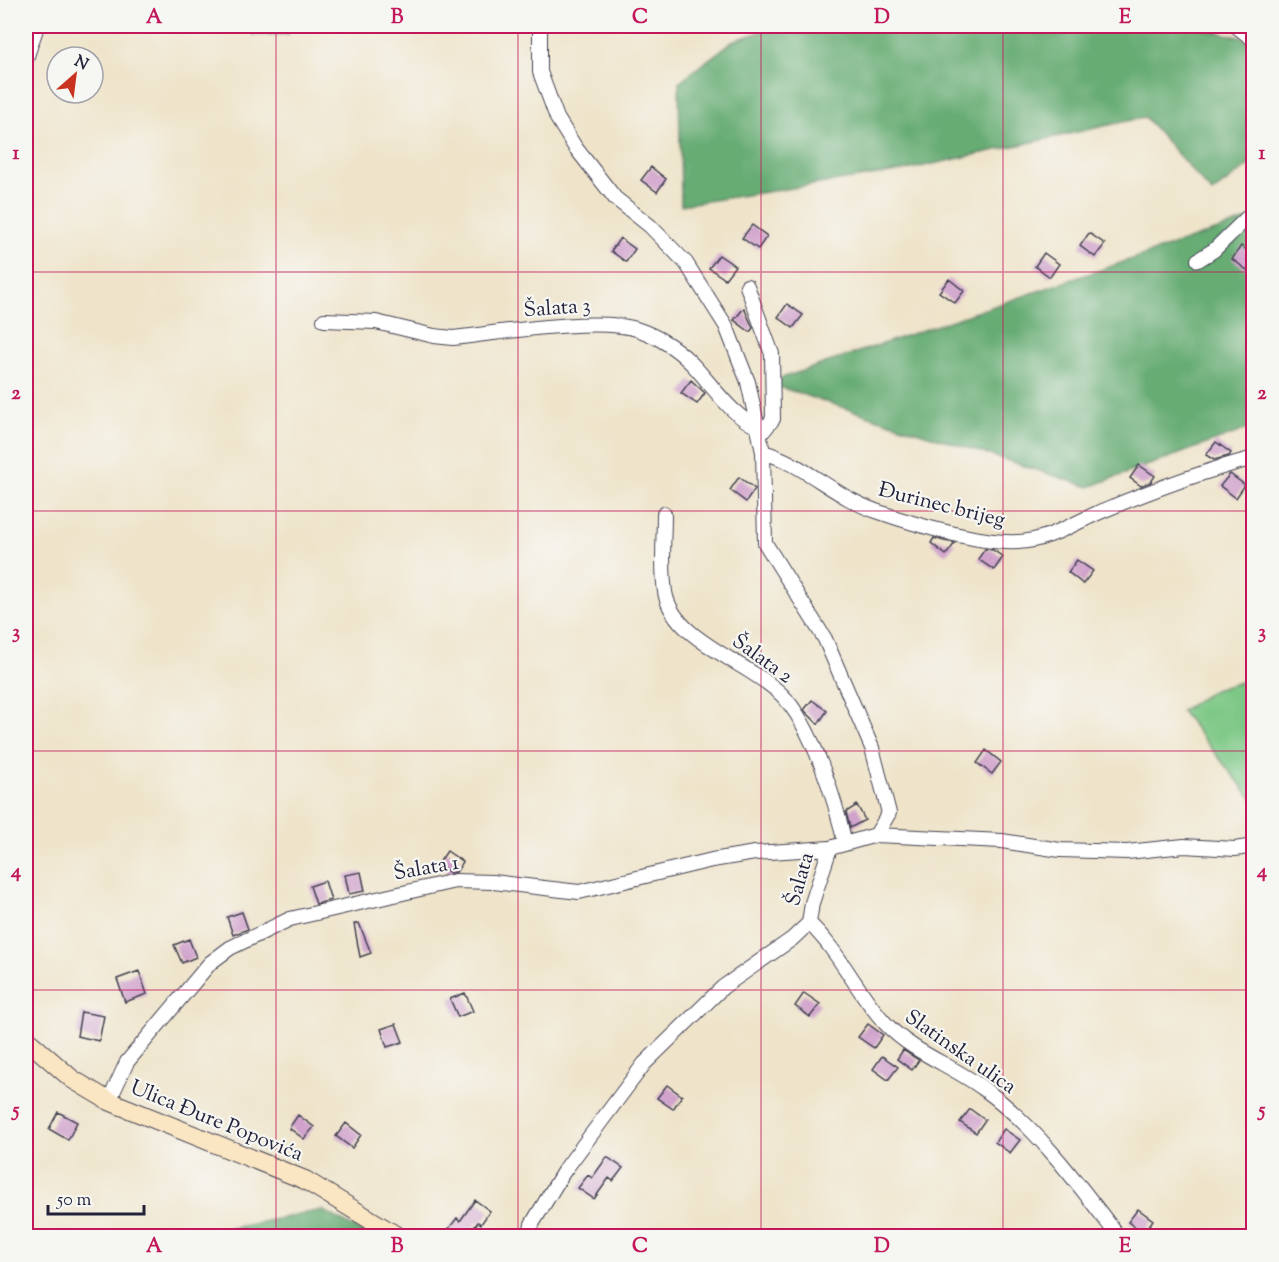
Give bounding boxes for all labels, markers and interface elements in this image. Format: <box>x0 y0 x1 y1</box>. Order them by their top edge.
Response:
text: A <box>146 4 163 33</box>
text: B <box>391 4 404 33</box>
text: C <box>632 4 648 33</box>
text: D <box>874 4 890 33</box>
text: E <box>1119 4 1132 33</box>
north arrow <box>45 45 105 105</box>
text: N <box>70 51 92 77</box>
text: 1 <box>13 140 20 169</box>
text: 1 <box>1259 140 1266 169</box>
street label: Šalata 3 <box>522 292 592 326</box>
text: 2 <box>11 380 21 409</box>
text: 2 <box>1257 380 1267 409</box>
street label: Đurinec brijeg <box>875 476 1008 536</box>
text: 3 <box>12 619 20 648</box>
text: 3 <box>1258 619 1266 648</box>
street label: Šalata 2 <box>725 627 799 692</box>
street label: Šalata 1 <box>391 848 461 889</box>
street label: Šalata <box>779 849 823 910</box>
text: 4 <box>10 858 21 887</box>
text: 4 <box>1256 858 1267 887</box>
street label: Slatinska ulica <box>898 1003 1022 1102</box>
street label: Ulica Đure Popovića <box>125 1073 308 1170</box>
text: 5 <box>11 1097 20 1126</box>
text: 5 <box>1257 1097 1266 1126</box>
scale bar <box>48 1178 144 1216</box>
text: 50 m <box>56 1188 92 1214</box>
text: A <box>146 1233 163 1262</box>
text: B <box>391 1233 404 1262</box>
text: C <box>632 1233 648 1262</box>
text: D <box>874 1233 890 1262</box>
text: E <box>1119 1233 1132 1262</box>

